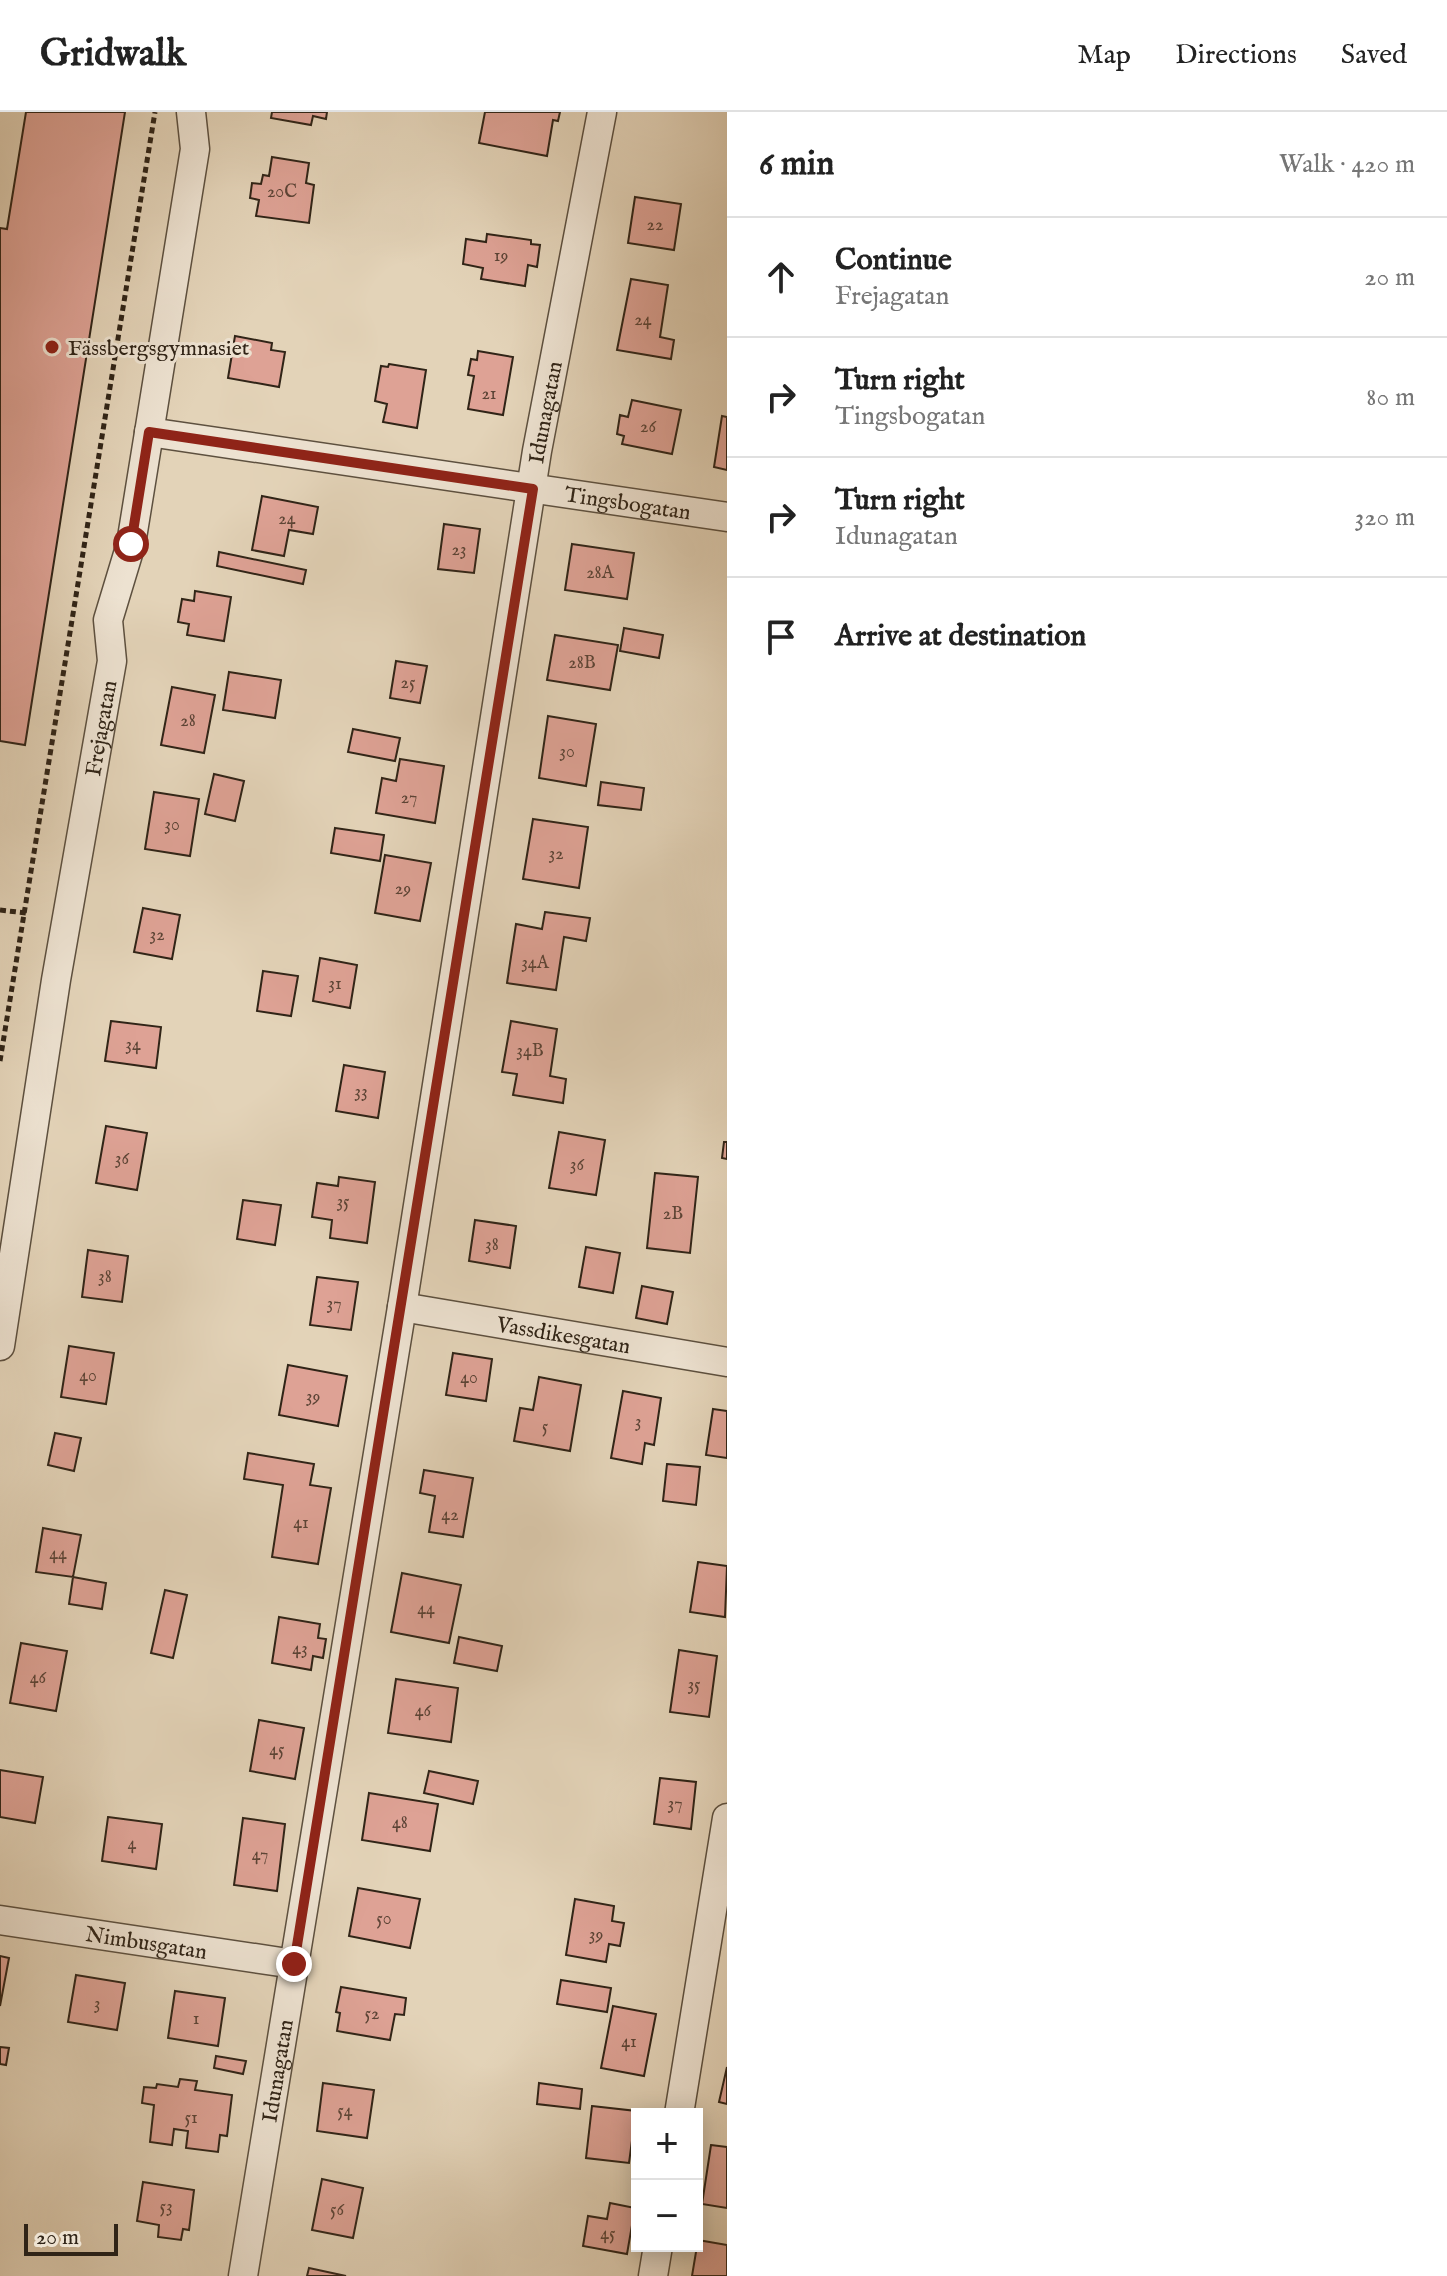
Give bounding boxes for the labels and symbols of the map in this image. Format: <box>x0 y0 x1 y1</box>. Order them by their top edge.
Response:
house number: 20C <box>267 181 297 204</box>
house number: 22 <box>647 214 663 237</box>
house number: 19 <box>494 245 508 268</box>
house number: 24 <box>634 309 652 332</box>
place label: Fässbergsgymnasiet <box>68 335 250 363</box>
marker: Fässbergsgymnasiet <box>43 338 61 356</box>
street label: Idunagatan <box>523 359 570 466</box>
house number: 21 <box>481 383 497 406</box>
house number: 26 <box>640 416 656 439</box>
street label: Tingsbogatan <box>563 481 693 528</box>
house number: 24 <box>278 508 296 531</box>
route start <box>113 526 149 562</box>
house number: 23 <box>451 539 467 562</box>
house number: 28A <box>586 562 615 585</box>
house number: 28B <box>568 652 596 675</box>
house number: 25 <box>401 672 416 695</box>
street label: Frejagatan <box>80 678 124 779</box>
house number: 28 <box>180 710 196 733</box>
house number: 30 <box>559 741 575 764</box>
house number: 27 <box>401 787 417 810</box>
house number: 30 <box>164 814 180 837</box>
house number: 32 <box>548 843 564 866</box>
house number: 29 <box>395 878 411 901</box>
house number: 32 <box>149 924 165 947</box>
house number: 34A <box>521 952 550 975</box>
house number: 31 <box>328 973 342 996</box>
house number: 34 <box>125 1034 141 1057</box>
house number: 34B <box>516 1040 544 1063</box>
house number: 33 <box>354 1081 368 1104</box>
house number: 36 <box>115 1148 130 1171</box>
house number: 36 <box>570 1154 585 1177</box>
house number: 35 <box>336 1191 350 1214</box>
house number: 2B <box>663 1203 683 1226</box>
house number: 38 <box>485 1234 499 1257</box>
house number: 38 <box>98 1266 112 1289</box>
house number: 37 <box>326 1293 342 1316</box>
street label: Vassdikesgatan <box>493 1311 633 1361</box>
house number: 40 <box>79 1365 97 1388</box>
house number: 40 <box>460 1367 478 1390</box>
house number: 39 <box>306 1386 320 1409</box>
house number: 3 <box>635 1411 641 1434</box>
house number: 5 <box>542 1416 549 1439</box>
house number: 42 <box>441 1504 459 1527</box>
house number: 41 <box>293 1512 309 1535</box>
house number: 44 <box>49 1543 67 1566</box>
house number: 44 <box>417 1598 435 1621</box>
house number: 43 <box>292 1638 308 1661</box>
house number: 46 <box>30 1667 47 1690</box>
house number: 35 <box>687 1674 701 1697</box>
house number: 46 <box>415 1700 432 1723</box>
house number: 45 <box>269 1739 285 1762</box>
house number: 37 <box>667 1793 683 1816</box>
house number: 48 <box>392 1812 408 1835</box>
house number: 4 <box>128 1833 137 1856</box>
house number: 47 <box>252 1844 268 1867</box>
house number: 50 <box>376 1908 392 1931</box>
street label: Nimbusgatan <box>83 1921 209 1967</box>
house number: 39 <box>589 1924 603 1947</box>
route end <box>276 1946 312 1982</box>
house number: 3 <box>94 1993 100 2016</box>
house number: 52 <box>365 2003 379 2026</box>
house number: 1 <box>193 2008 199 2031</box>
street label: Idunagatan <box>256 2017 301 2125</box>
house number: 41 <box>621 2031 637 2054</box>
house number: 54 <box>337 2100 353 2123</box>
house number: 51 <box>184 2107 198 2130</box>
house number: 53 <box>159 2196 173 2219</box>
house number: 56 <box>330 2199 344 2222</box>
scale bar <box>24 2220 118 2256</box>
house number: 45 <box>600 2223 616 2246</box>

